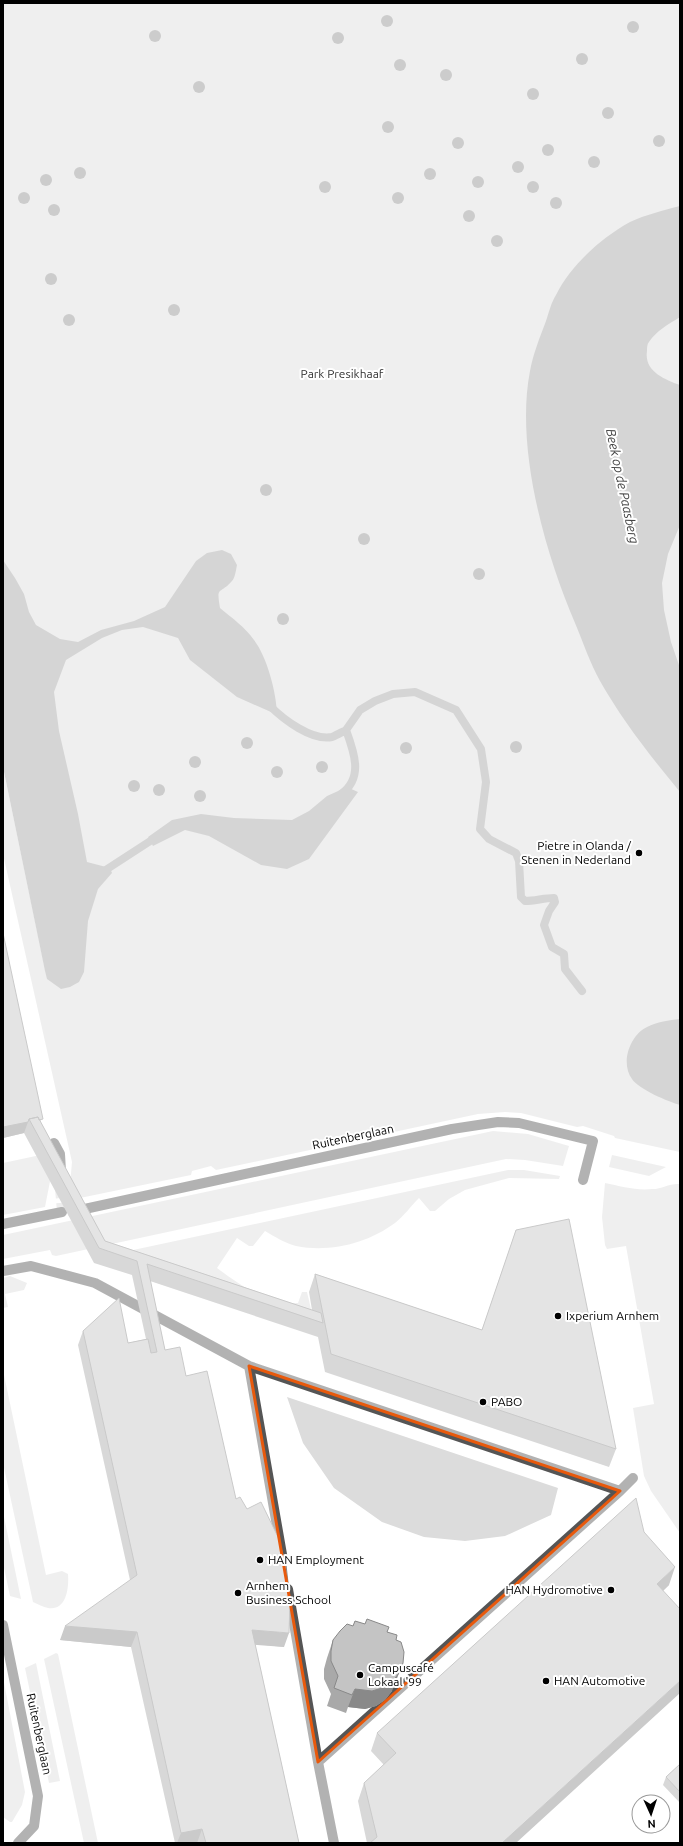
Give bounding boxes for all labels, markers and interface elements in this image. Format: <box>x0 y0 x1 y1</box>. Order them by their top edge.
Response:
park label: Park Presikhaaf <box>301 367 384 380</box>
water label: Beek op de Paasberg <box>604 427 642 545</box>
place label: Pietre in Olanda / Stenen in Nederland <box>521 839 632 866</box>
marker: Pietre in Olanda / Stenen in Nederland <box>634 848 644 858</box>
street label: Ruitenberglaan <box>311 1122 395 1151</box>
place label: Ixperium Arnhem <box>566 1309 659 1322</box>
marker: Ixperium Arnhem <box>553 1311 563 1321</box>
place label: PABO <box>491 1395 522 1408</box>
marker: PABO <box>478 1397 488 1407</box>
place label: HAN Employment <box>268 1553 364 1566</box>
marker: HAN Employment <box>255 1555 265 1565</box>
place label: Arnhem Business School <box>246 1579 331 1606</box>
place label: HAN Hydromotive <box>505 1583 603 1596</box>
marker: HAN Hydromotive <box>606 1585 616 1595</box>
marker: Arnhem Business School <box>233 1588 243 1598</box>
place label: Campuscafé Lokaal '99 <box>368 1661 434 1688</box>
marker: Campuscafé Lokaal '99 <box>355 1670 365 1680</box>
place label: HAN Automotive <box>554 1674 645 1687</box>
marker: HAN Automotive <box>541 1676 551 1686</box>
street label: Ruitenberglaan <box>25 1692 54 1776</box>
north arrow <box>631 1794 671 1834</box>
text: N <box>647 1818 656 1830</box>

